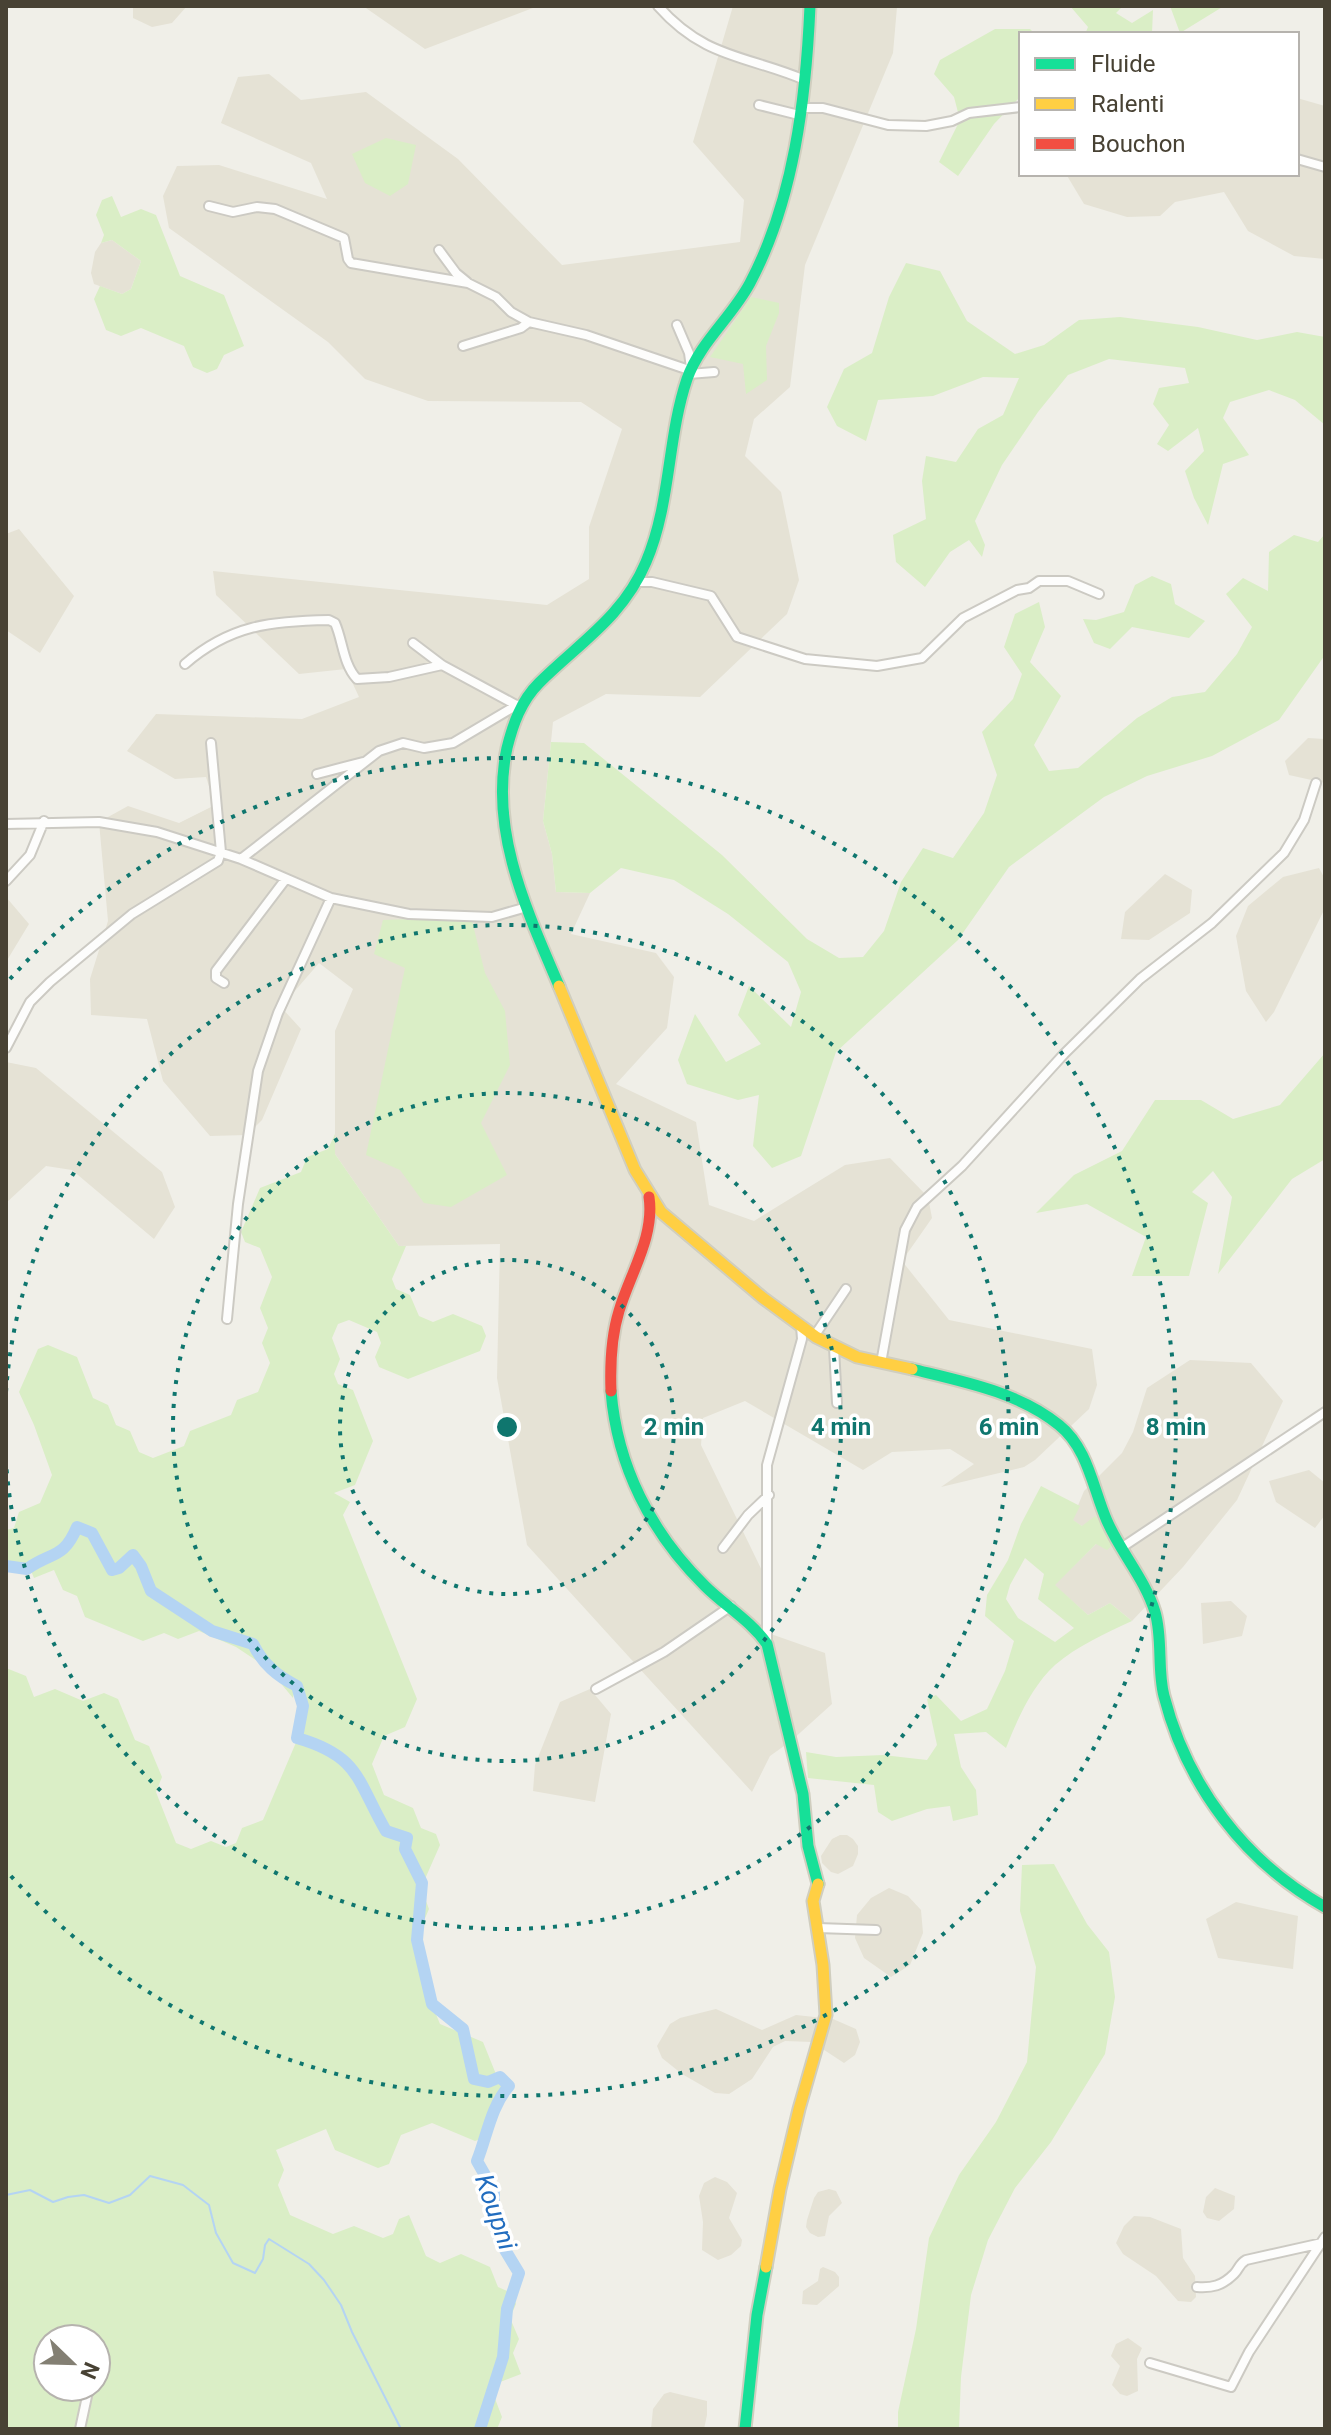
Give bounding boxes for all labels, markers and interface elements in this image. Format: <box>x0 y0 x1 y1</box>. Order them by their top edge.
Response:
legend <box>1019 32 1299 176</box>
text: Fluide <box>1091 50 1155 78</box>
text: Ralenti <box>1091 90 1164 118</box>
text: Bouchon <box>1091 130 1186 158</box>
centre of rings <box>493 1413 521 1441</box>
text: 2 min <box>644 1413 704 1441</box>
text: 4 min <box>811 1413 871 1441</box>
text: 6 min <box>979 1413 1039 1441</box>
text: 8 min <box>1146 1413 1206 1441</box>
water label: Koupni <box>469 2170 523 2255</box>
north arrow <box>32 2323 112 2403</box>
text: N <box>75 2359 104 2383</box>

